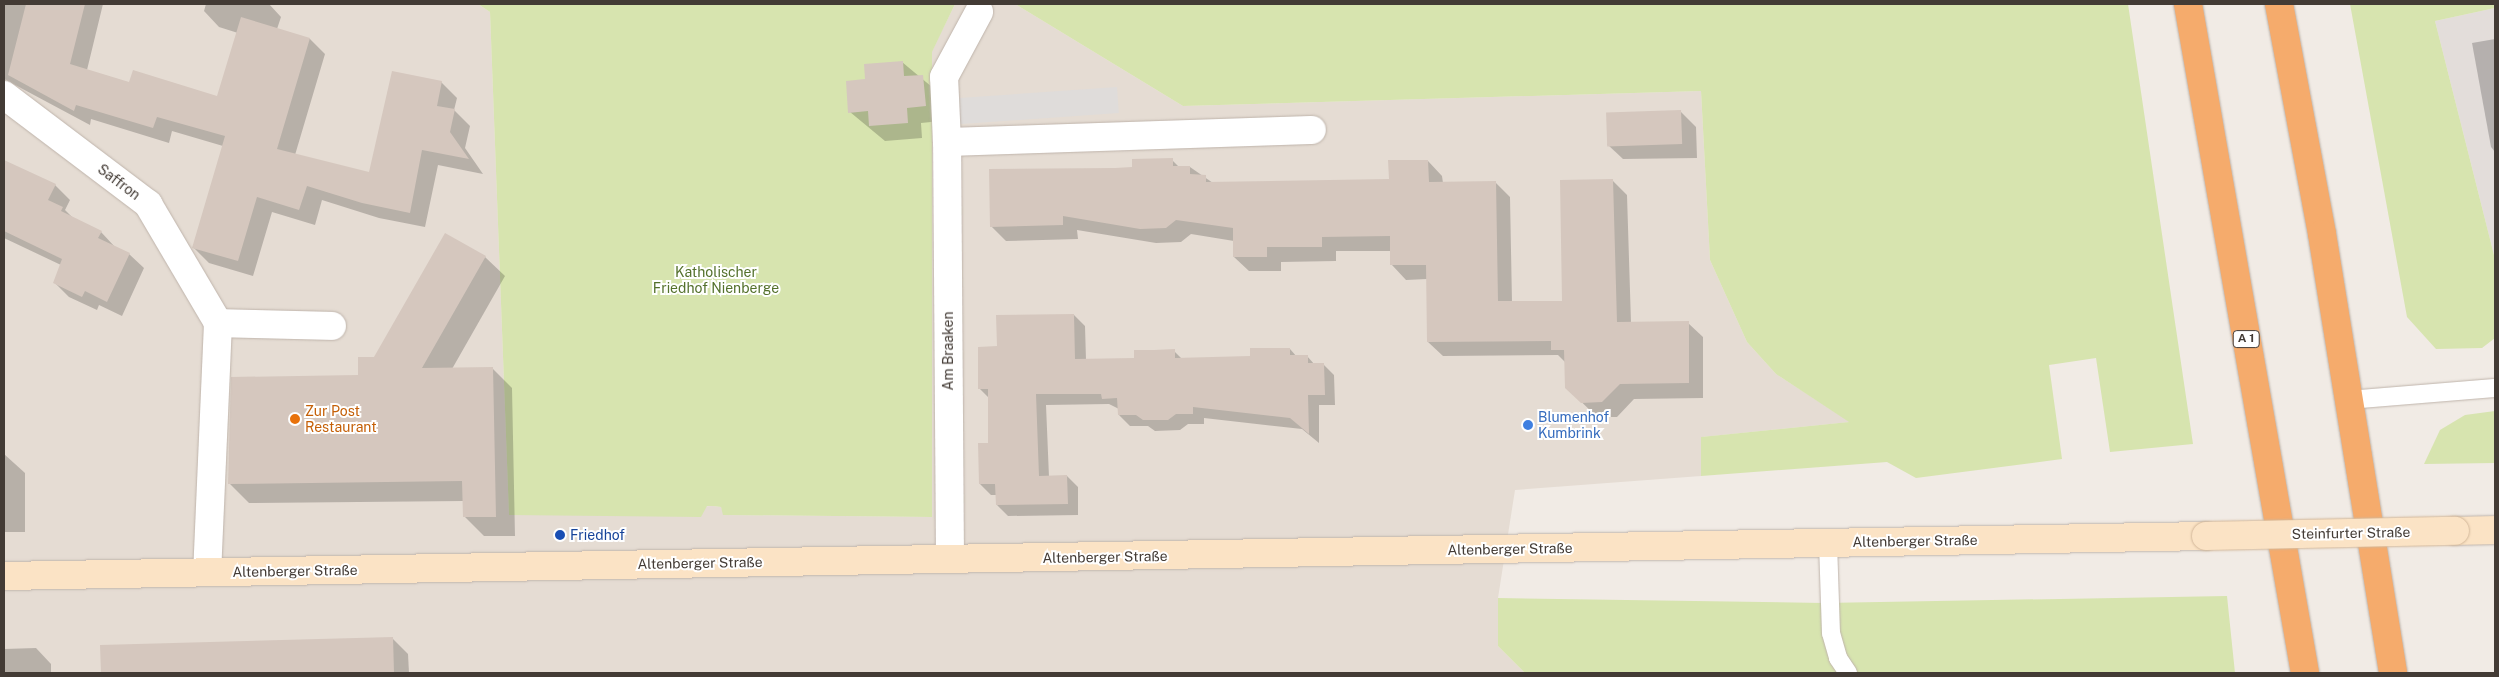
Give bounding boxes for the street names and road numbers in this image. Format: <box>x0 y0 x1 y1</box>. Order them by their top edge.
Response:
street label: Saffron <box>94 161 144 203</box>
street label: Am Braaken <box>940 311 956 391</box>
road number: A 1 <box>2232 329 2260 348</box>
street label: Steinfurter Straße <box>2292 524 2410 542</box>
street label: Altenberger Straße <box>1852 532 1978 550</box>
street label: Altenberger Straße <box>1447 540 1573 558</box>
street label: Altenberger Straße <box>1042 548 1168 566</box>
street label: Altenberger Straße <box>637 554 763 572</box>
street label: Altenberger Straße <box>232 562 358 580</box>

